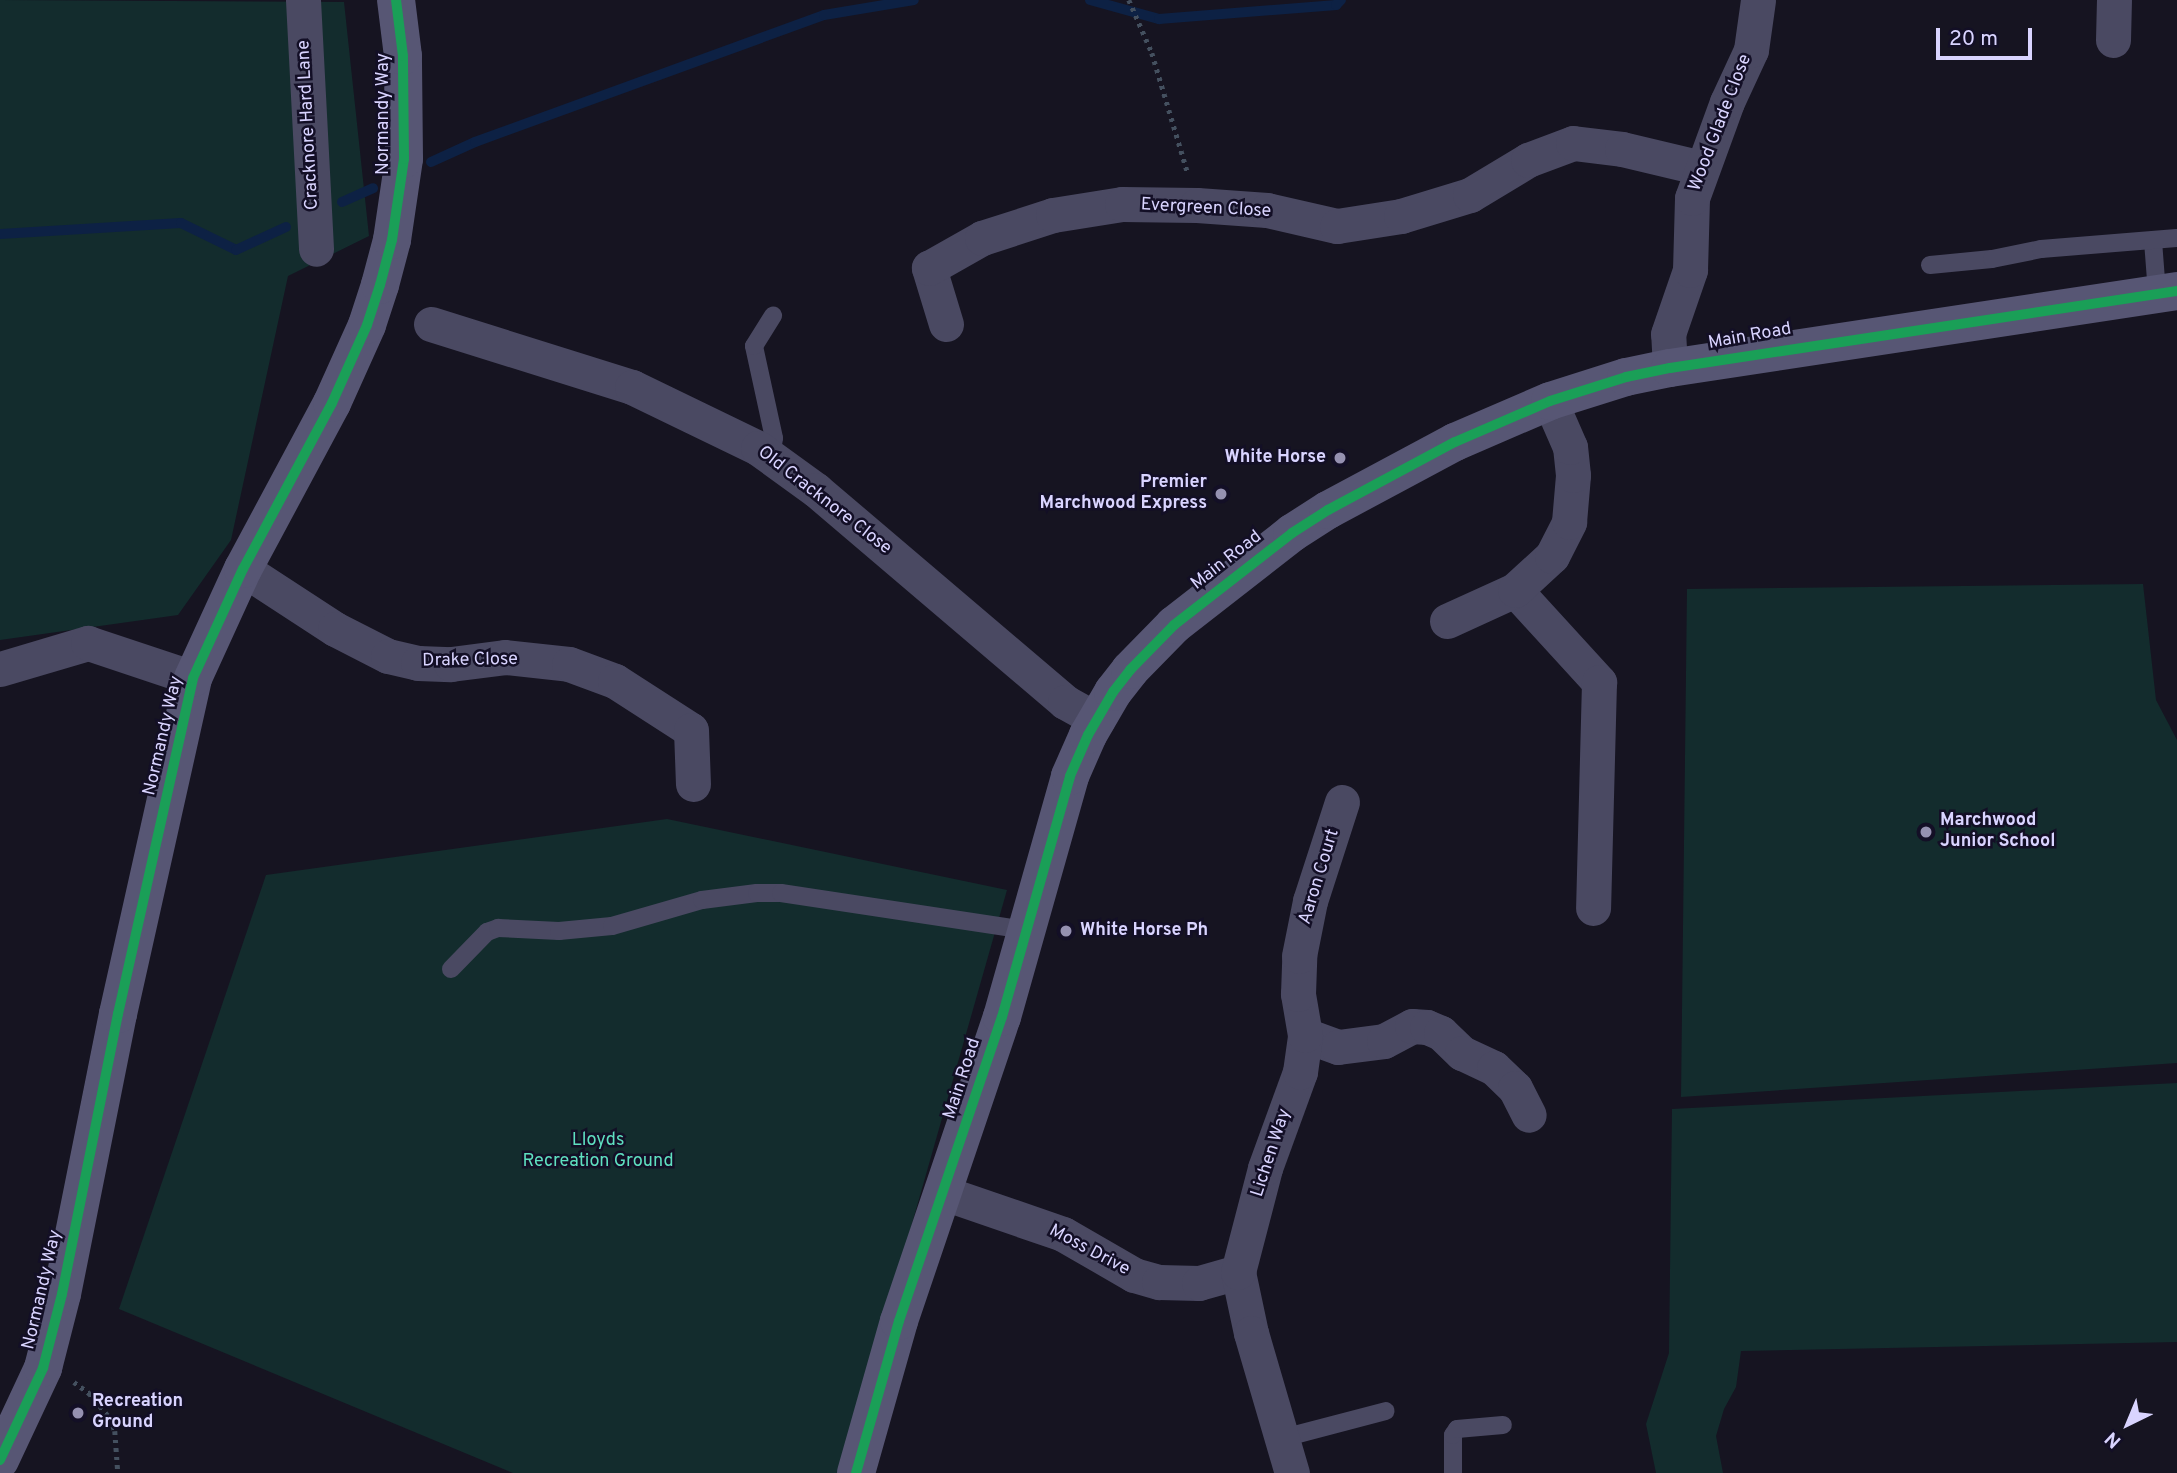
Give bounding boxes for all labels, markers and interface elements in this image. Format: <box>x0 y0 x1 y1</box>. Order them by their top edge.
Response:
scale bar <box>1939 14 2035 58</box>
text: 20 m <box>1949 26 1998 53</box>
street label: Cracknore Hard Lane <box>294 40 324 210</box>
street label: Wood Glade Close <box>1685 52 1757 194</box>
street label: Normandy Way <box>373 53 395 175</box>
street label: Evergreen Close <box>1140 195 1272 223</box>
street label: Main Road <box>1707 319 1793 355</box>
street label: Old Cracknore Close <box>753 442 895 560</box>
place label: White Horse <box>1224 447 1326 469</box>
marker: White Horse <box>1332 450 1348 466</box>
place label: Premier Marchwood Express <box>1040 473 1207 516</box>
marker: Premier Marchwood Express <box>1213 486 1229 502</box>
street label: Main Road <box>1187 527 1267 595</box>
street label: Drake Close <box>422 649 518 673</box>
street label: Normandy Way <box>140 674 188 798</box>
place label: Marchwood Junior School <box>1940 811 2055 854</box>
marker: Marchwood Junior School <box>1918 824 1934 840</box>
street label: Aaron Court <box>1295 827 1345 927</box>
place label: White Horse Ph <box>1080 920 1208 942</box>
marker: White Horse Ph <box>1058 923 1074 939</box>
street label: Main Road <box>940 1036 986 1122</box>
street label: Lichen Way <box>1248 1106 1296 1200</box>
park label: Lloyds Recreation Ground <box>522 1131 674 1174</box>
street label: Moss Drive <box>1045 1221 1133 1281</box>
street label: Normandy Way <box>19 1228 67 1352</box>
north arrow <box>2093 1389 2163 1459</box>
place label: Recreation Ground <box>92 1392 183 1434</box>
marker: Recreation Ground <box>70 1405 86 1421</box>
text: N <box>2101 1426 2127 1453</box>

